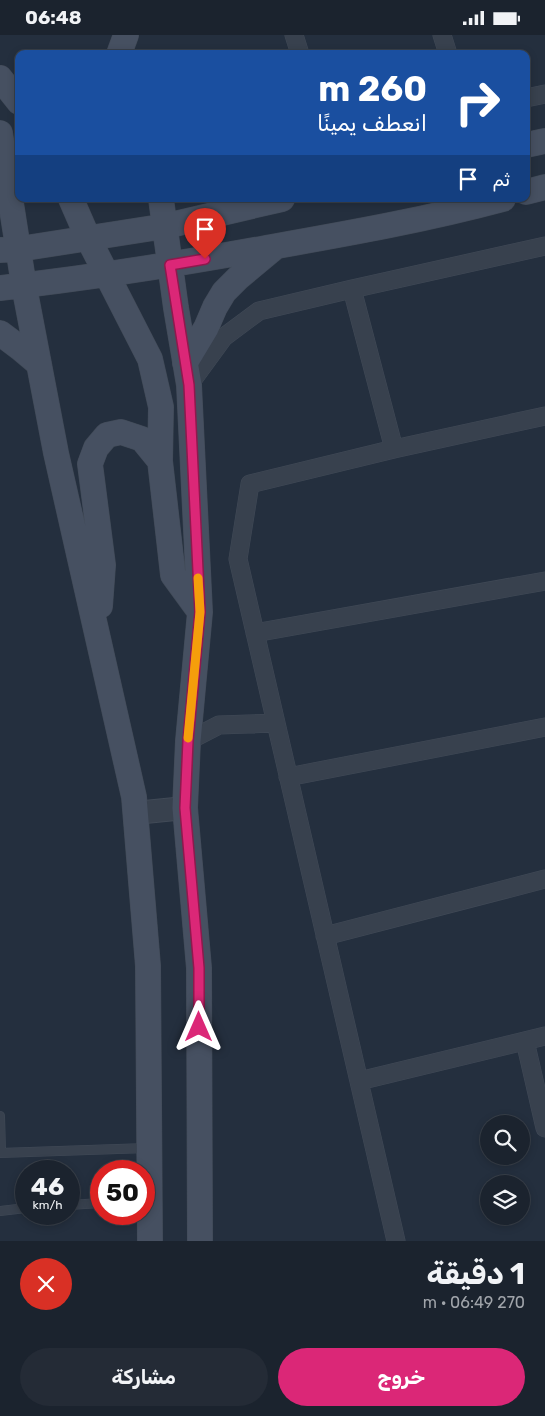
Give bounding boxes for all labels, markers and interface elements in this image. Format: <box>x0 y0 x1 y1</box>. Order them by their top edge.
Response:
text: 06:48 <box>25 6 82 29</box>
text: 260 m <box>318 68 427 110</box>
icon: right <box>445 70 510 135</box>
text: انعطف يمينًا <box>317 110 427 137</box>
icon: arrive <box>454 165 482 193</box>
text: ثم <box>492 168 510 191</box>
pin <box>184 208 226 259</box>
icon: arrive <box>191 215 219 243</box>
position arrow <box>172 1000 224 1052</box>
map controls <box>480 1115 530 1225</box>
button: search <box>480 1115 530 1165</box>
speed limit sign: 50 <box>90 1160 155 1225</box>
text: 46 <box>31 1172 64 1201</box>
button: layers <box>480 1175 530 1225</box>
text: km/h <box>33 1198 62 1212</box>
text: 1 دقيقة <box>427 1256 525 1292</box>
button: close <box>20 1258 72 1310</box>
text: 270 m · 06:49 <box>423 1293 525 1312</box>
button: مشاركة <box>20 1348 268 1406</box>
button: خروج <box>278 1348 525 1406</box>

